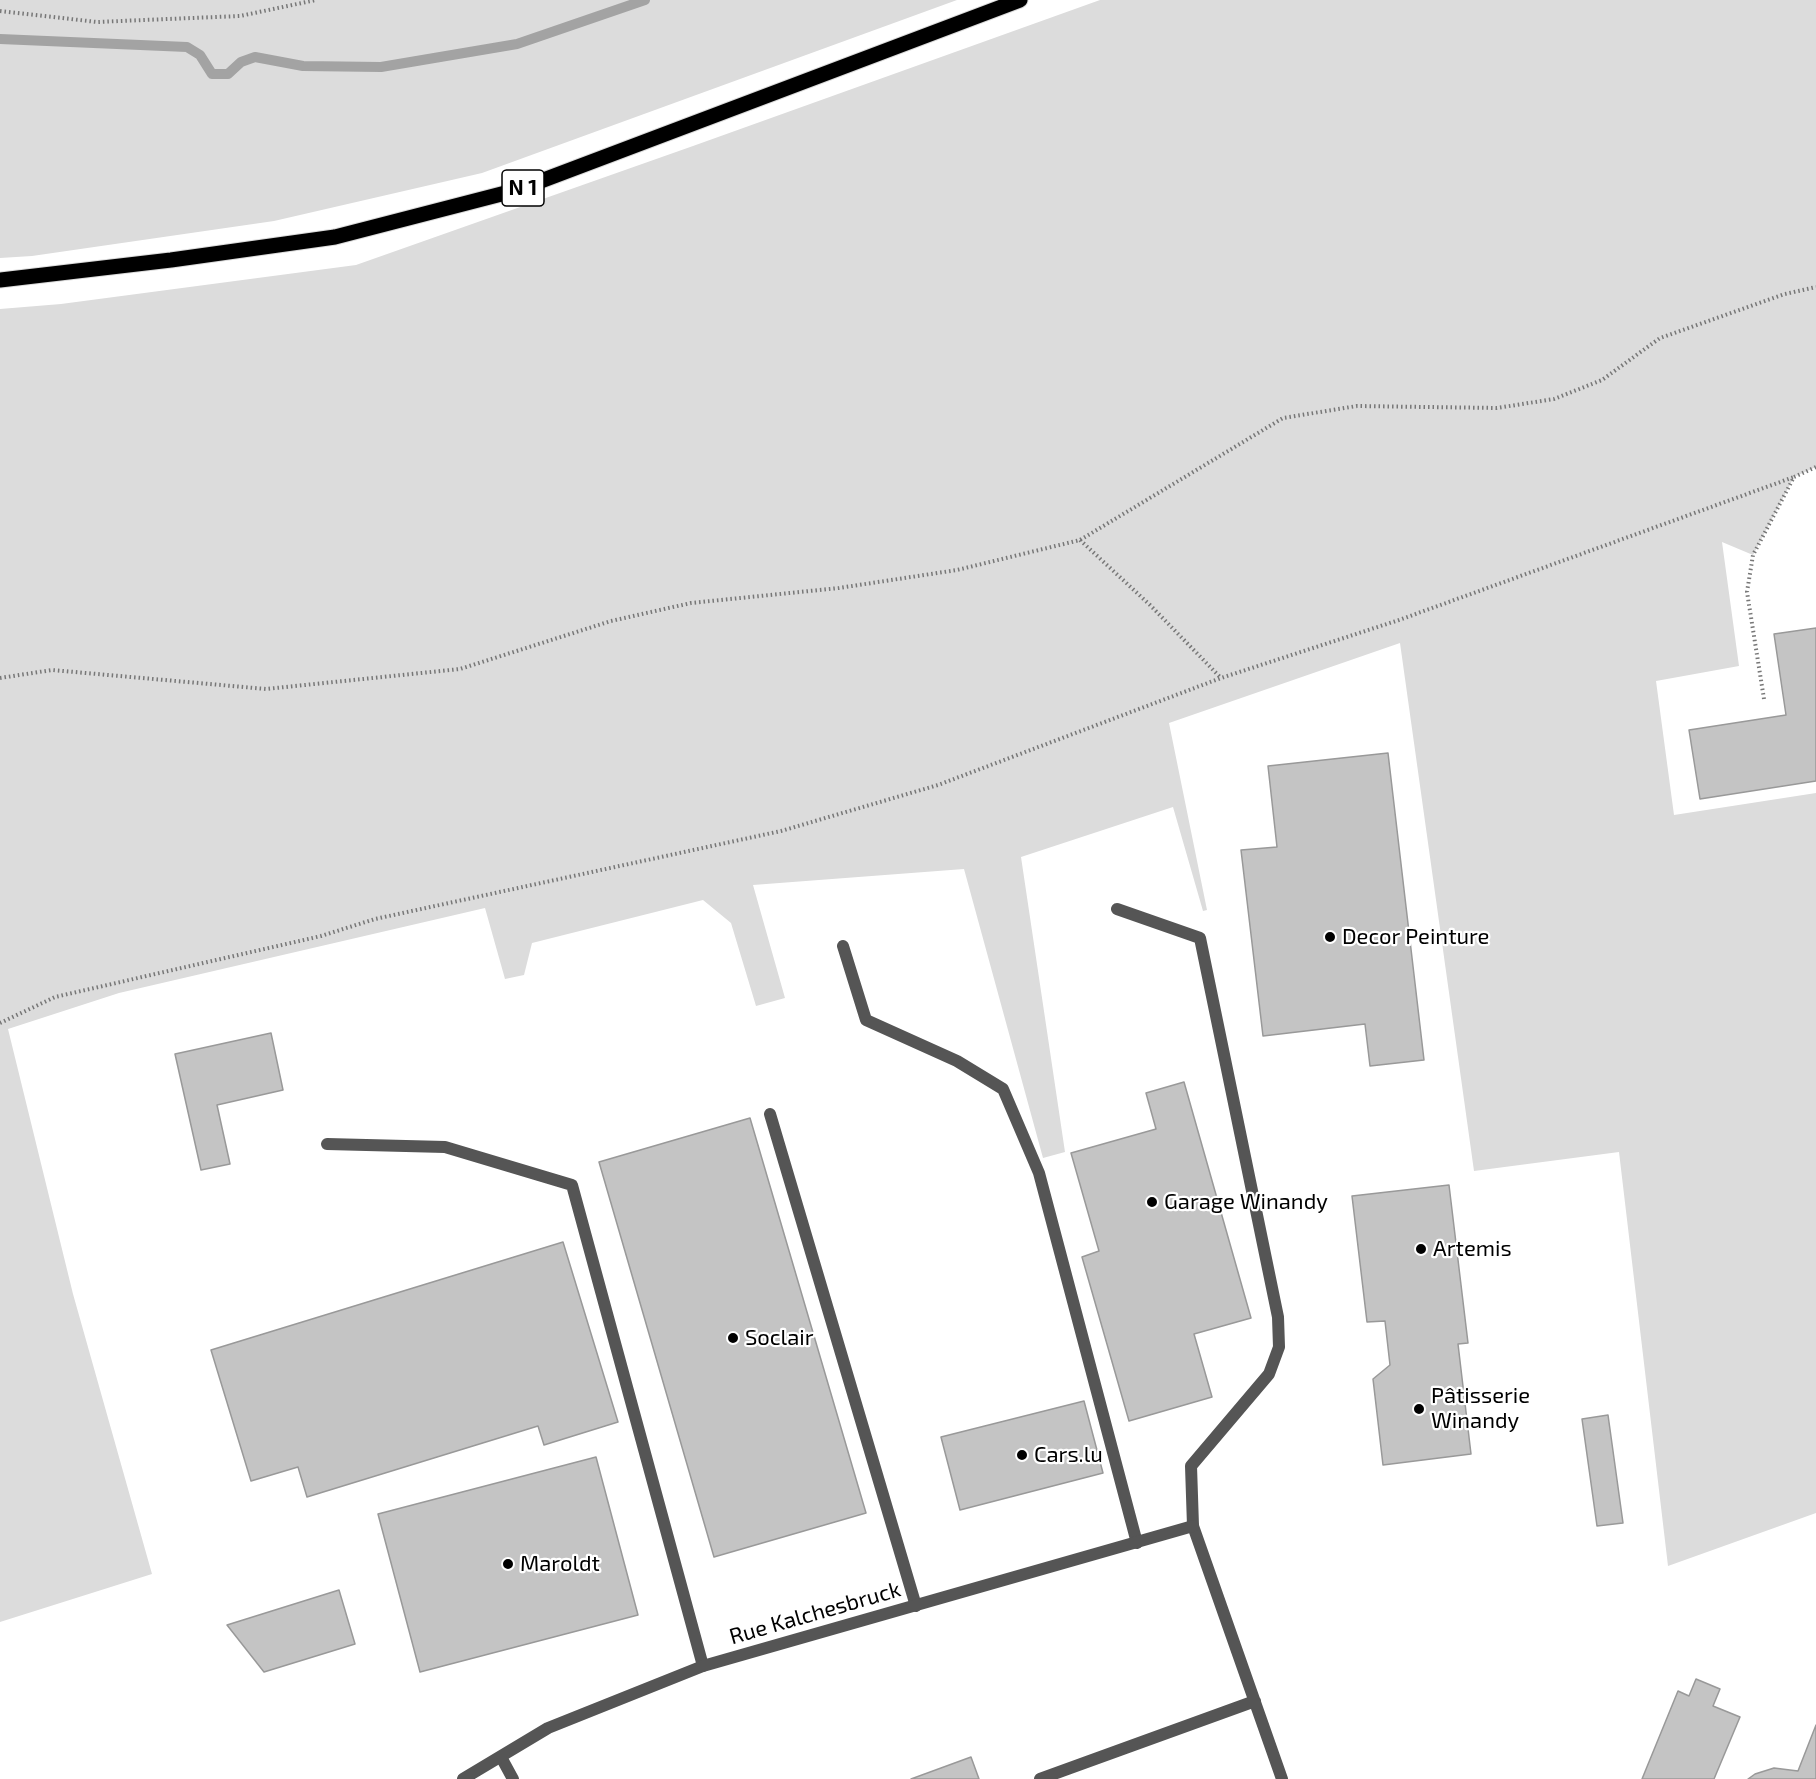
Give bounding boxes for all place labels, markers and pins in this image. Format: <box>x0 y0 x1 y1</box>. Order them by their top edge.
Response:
place label: Decor Peinture <box>1342 924 1489 950</box>
marker: Decor Peinture <box>1323 930 1337 944</box>
place label: Garage Winandy <box>1164 1189 1328 1215</box>
marker: Garage Winandy <box>1145 1195 1159 1209</box>
place label: Artemis <box>1433 1236 1512 1262</box>
marker: Artemis <box>1414 1242 1428 1256</box>
place label: Soclair <box>745 1325 813 1351</box>
marker: Soclair <box>726 1331 740 1345</box>
place label: Pâtisserie Winandy <box>1431 1383 1530 1434</box>
marker: Pâtisserie Winandy <box>1412 1402 1426 1416</box>
place label: Cars.lu <box>1034 1442 1103 1468</box>
marker: Cars.lu <box>1015 1448 1029 1462</box>
place label: Maroldt <box>520 1551 600 1577</box>
marker: Maroldt <box>501 1557 515 1571</box>

